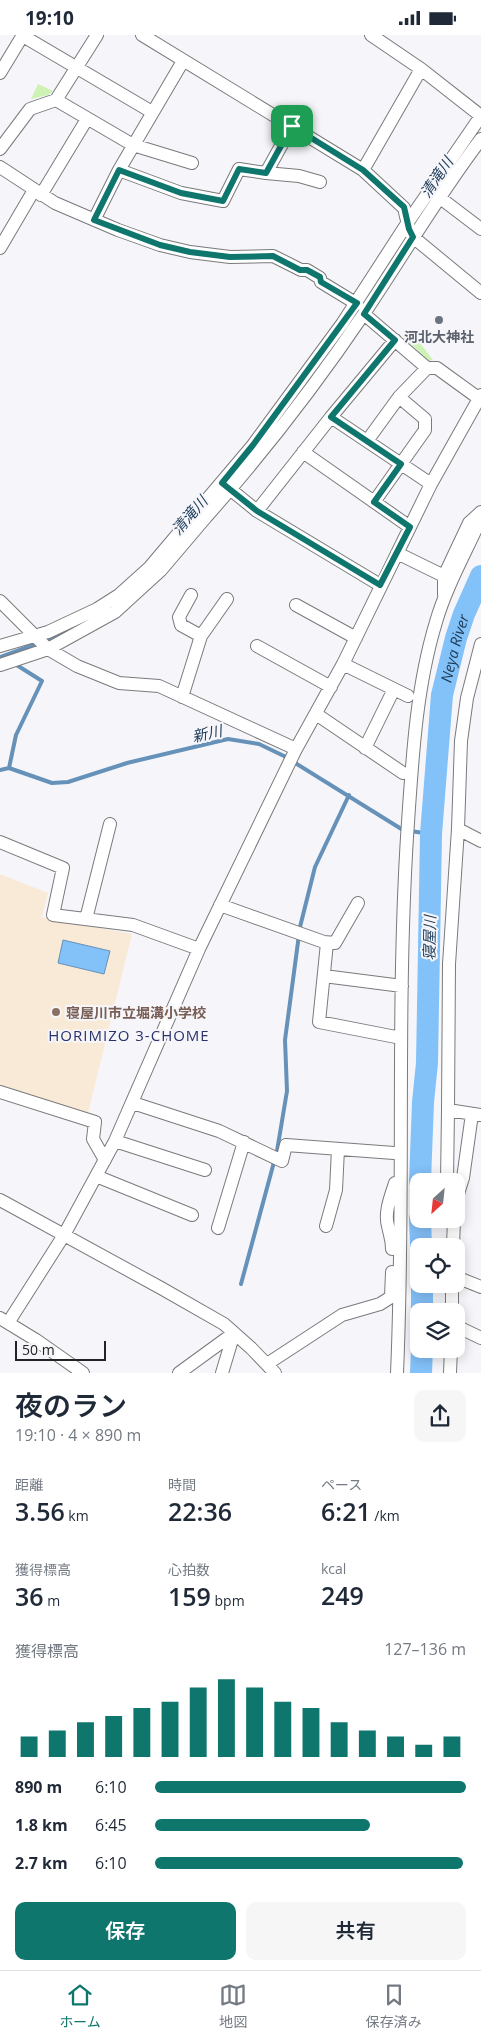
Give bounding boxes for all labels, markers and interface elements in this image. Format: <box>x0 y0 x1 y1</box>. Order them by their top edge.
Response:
text: 19:10 <box>25 5 74 31</box>
pin <box>271 105 313 147</box>
icon: arrive <box>278 112 306 140</box>
water label: 清滝川 <box>415 151 458 201</box>
marker: 河北大神社 <box>433 314 445 326</box>
place label: 河北大神社 <box>404 327 474 346</box>
water label: 清滝川 <box>167 490 213 539</box>
water label: Neya River <box>435 610 474 685</box>
water label: 新川 <box>190 720 226 746</box>
water label: 寝屋川 <box>419 913 439 961</box>
place label: 寝屋川市立堀溝小学校 <box>66 1003 206 1022</box>
marker: 寝屋川市立堀溝小学校 <box>50 1006 62 1018</box>
district label: HORIMIZO 3-CHOME <box>48 1025 210 1045</box>
north arrow <box>410 1173 465 1227</box>
map controls <box>410 1173 465 1358</box>
button: locate <box>410 1238 465 1293</box>
button: layers <box>410 1303 465 1358</box>
scale bar <box>15 1337 106 1361</box>
text: 50 m <box>22 1340 55 1359</box>
text: 夜のラン <box>15 1386 127 1424</box>
button: share <box>414 1390 466 1442</box>
text: 19:10 · 4 × 890 m <box>15 1424 141 1446</box>
text: 距離 <box>15 1475 43 1494</box>
text: 時間 <box>168 1475 196 1494</box>
text: ペース <box>321 1475 362 1494</box>
text: 3.56 <box>15 1494 65 1528</box>
text: 22:36 <box>168 1494 232 1528</box>
text: 6:21 <box>321 1494 371 1528</box>
text: km <box>65 1506 89 1525</box>
text: /km <box>371 1506 400 1525</box>
text: kcal <box>321 1559 346 1578</box>
text: 獲得標高 <box>15 1560 71 1579</box>
text: 心拍数 <box>168 1560 210 1579</box>
text: 249 <box>321 1578 364 1612</box>
text: 36 <box>15 1579 44 1613</box>
text: 159 <box>168 1579 211 1613</box>
text: m <box>44 1591 60 1610</box>
text: bpm <box>211 1591 245 1610</box>
text: 127–136 m <box>384 1638 466 1660</box>
text: 獲得標高 <box>15 1640 79 1662</box>
text: 890 m <box>15 1776 62 1798</box>
text: 6:10 <box>95 1776 127 1798</box>
text: 1.8 km <box>15 1814 68 1836</box>
text: 6:45 <box>95 1814 127 1836</box>
text: 2.7 km <box>15 1852 68 1874</box>
text: 6:10 <box>95 1852 127 1874</box>
button: 保存 <box>15 1902 236 1960</box>
button: 共有 <box>246 1902 466 1960</box>
tab: ホーム <box>59 1981 101 2031</box>
tab: 地図 <box>219 1981 247 2031</box>
tab: 保存済み <box>366 1981 422 2031</box>

